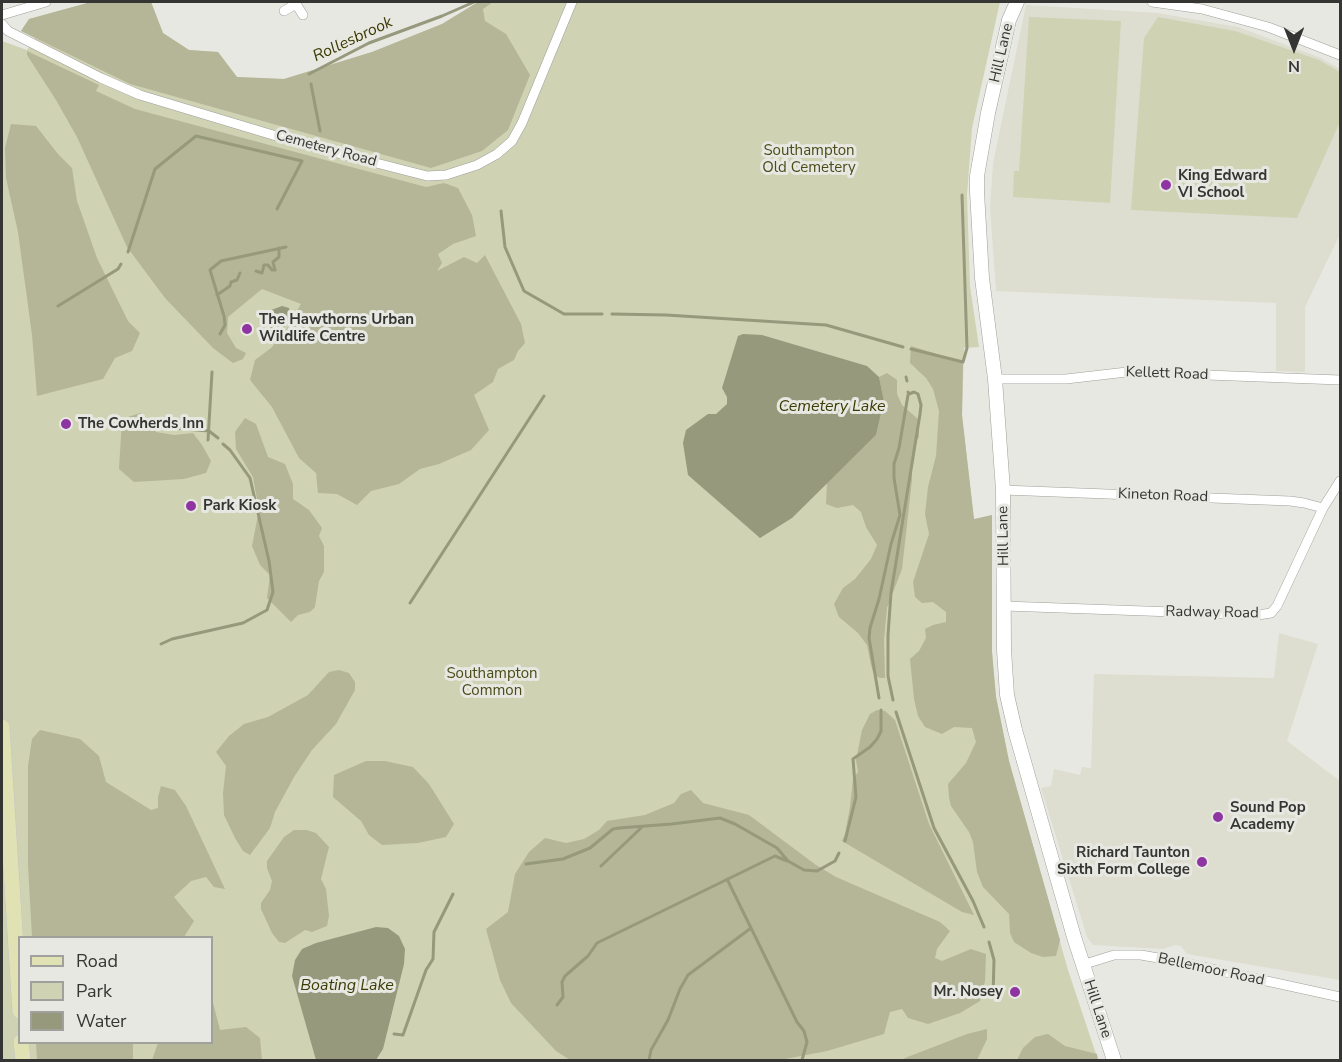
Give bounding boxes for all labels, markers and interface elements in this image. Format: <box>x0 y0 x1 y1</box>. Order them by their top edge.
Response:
water label: Rollesbrook <box>310 13 396 67</box>
north arrow <box>1264 18 1324 78</box>
street label: Hill Lane <box>986 22 1018 84</box>
text: N <box>1288 55 1300 77</box>
street label: Cemetery Road <box>274 127 378 171</box>
park label: Southampton Old Cemetery <box>762 142 856 177</box>
place label: King Edward VI School <box>1178 167 1267 202</box>
marker: King Edward VI School <box>1159 178 1173 192</box>
place label: The Hawthorns Urban Wildlife Centre <box>259 311 414 346</box>
marker: The Hawthorns Urban Wildlife Centre <box>240 322 254 336</box>
street label: Kellett Road <box>1125 364 1209 384</box>
water label: Cemetery Lake <box>779 397 885 417</box>
place label: The Cowherds Inn <box>78 415 204 433</box>
marker: The Cowherds Inn <box>59 417 73 431</box>
street label: Kineton Road <box>1118 485 1208 507</box>
place label: Park Kiosk <box>203 497 276 515</box>
marker: Park Kiosk <box>184 499 198 513</box>
street label: Hill Lane <box>994 506 1014 566</box>
street label: Radway Road <box>1165 603 1259 623</box>
park label: Southampton Common <box>446 665 538 700</box>
place label: Sound Pop Academy <box>1230 799 1306 834</box>
marker: Sound Pop Academy <box>1211 810 1225 824</box>
place label: Richard Taunton Sixth Form College <box>1057 844 1190 879</box>
marker: Richard Taunton Sixth Form College <box>1195 855 1209 869</box>
legend <box>18 936 213 1044</box>
text: Road <box>76 949 118 973</box>
street label: Bellemoor Road <box>1156 950 1266 990</box>
water label: Boating Lake <box>300 976 394 996</box>
street label: Hill Lane <box>1079 978 1115 1040</box>
text: Park <box>76 979 112 1003</box>
place label: Mr. Nosey <box>934 983 1003 1001</box>
marker: Mr. Nosey <box>1008 985 1022 999</box>
text: Water <box>76 1009 127 1033</box>

